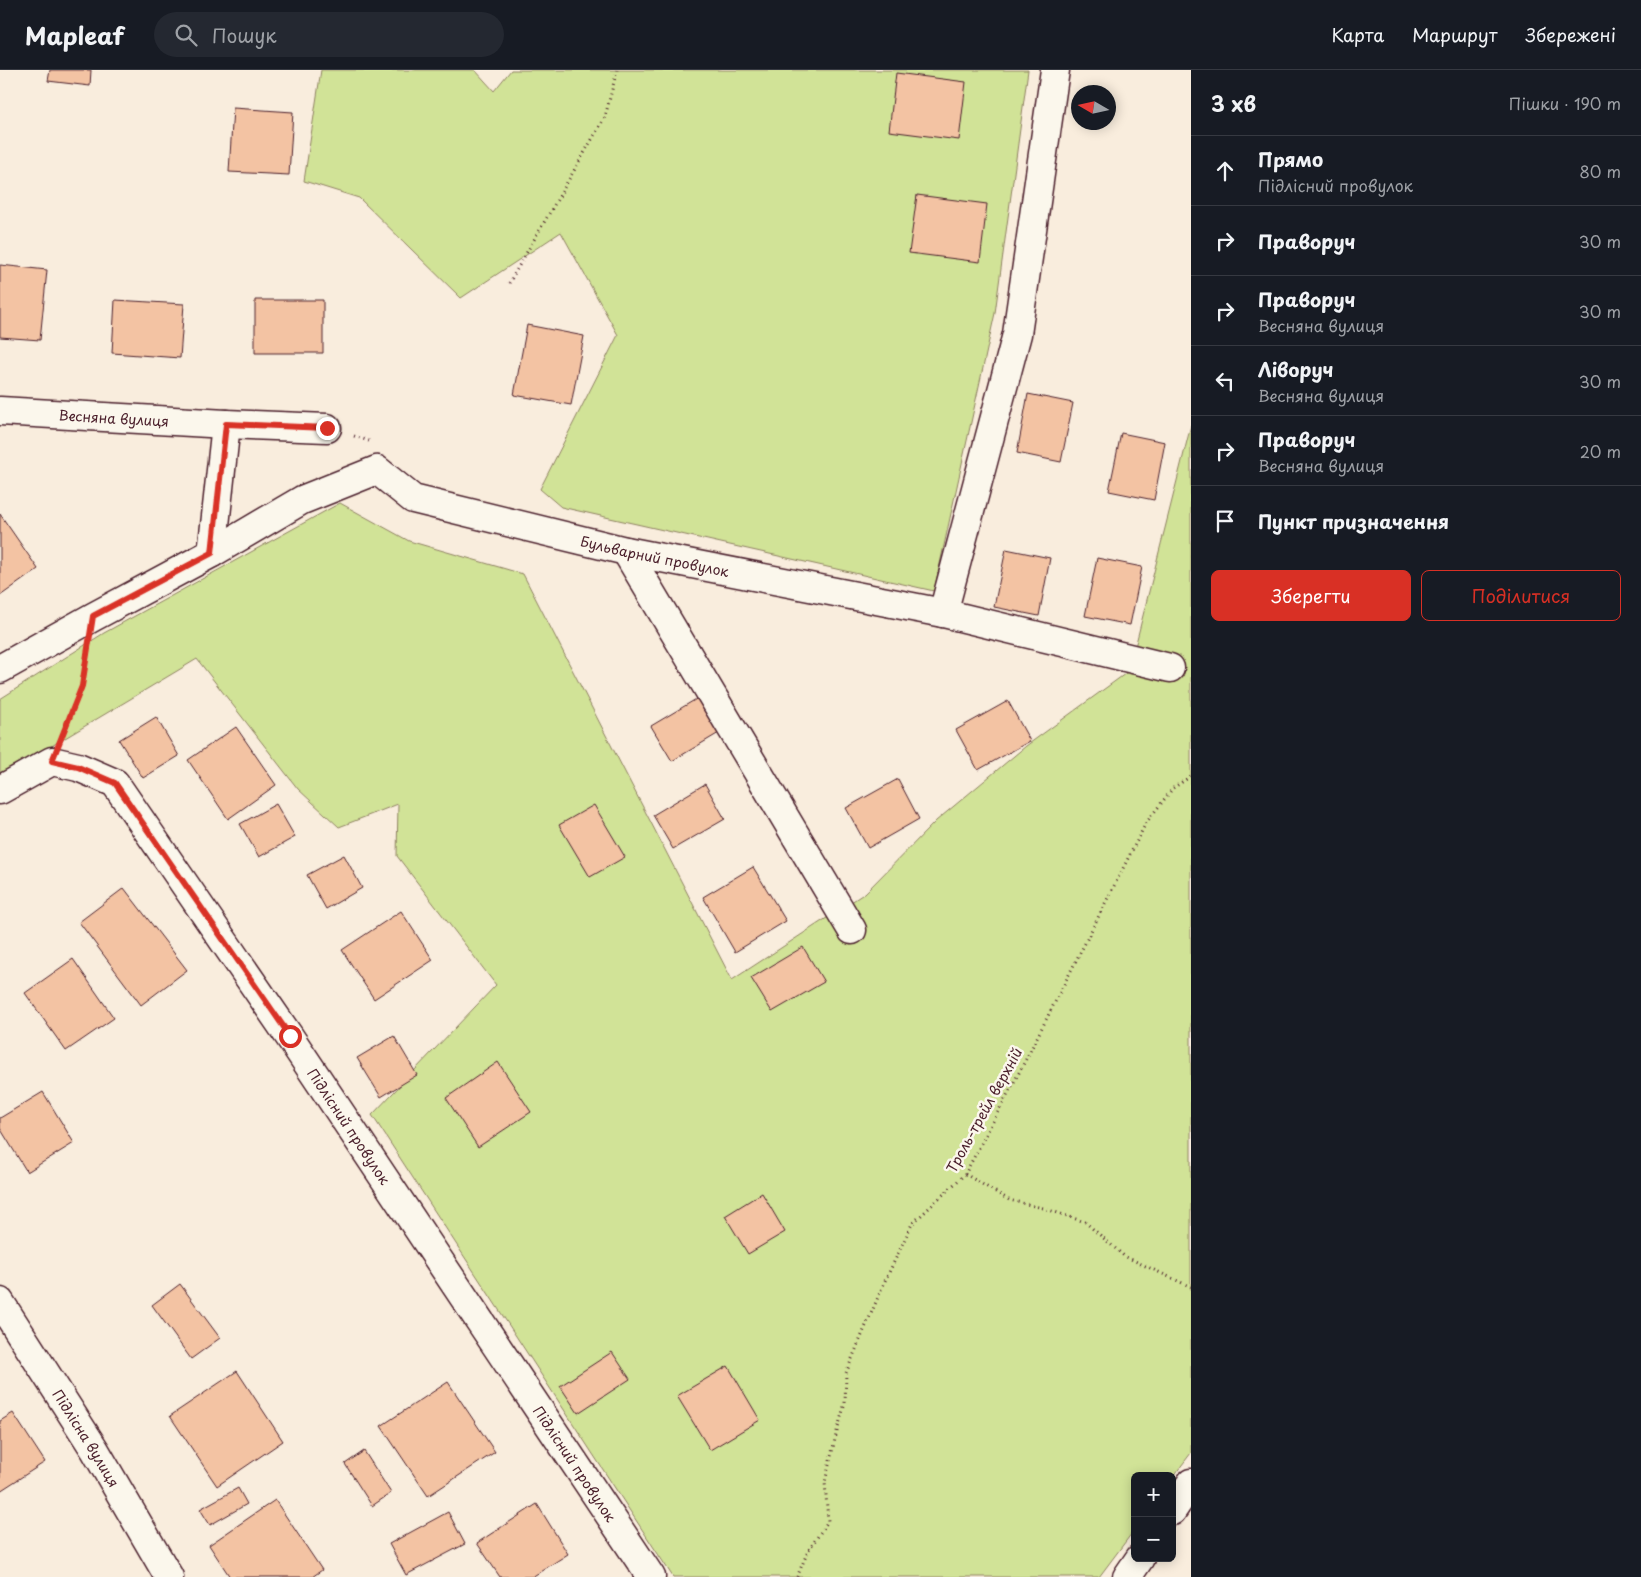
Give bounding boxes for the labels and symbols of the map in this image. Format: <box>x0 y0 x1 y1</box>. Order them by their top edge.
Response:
north arrow <box>1071 85 1116 130</box>
street label: Весняна вулиця <box>58 404 170 431</box>
route end <box>316 417 339 440</box>
street label: Бульварний провулок <box>579 530 732 582</box>
route start <box>279 1025 302 1048</box>
street label: Троль-трейл верхній <box>941 1044 1027 1176</box>
street label: Підлісний провулок <box>303 1064 396 1189</box>
street label: Підлісна вулиця <box>48 1385 125 1491</box>
street label: Підлісний провулок <box>529 1401 622 1526</box>

